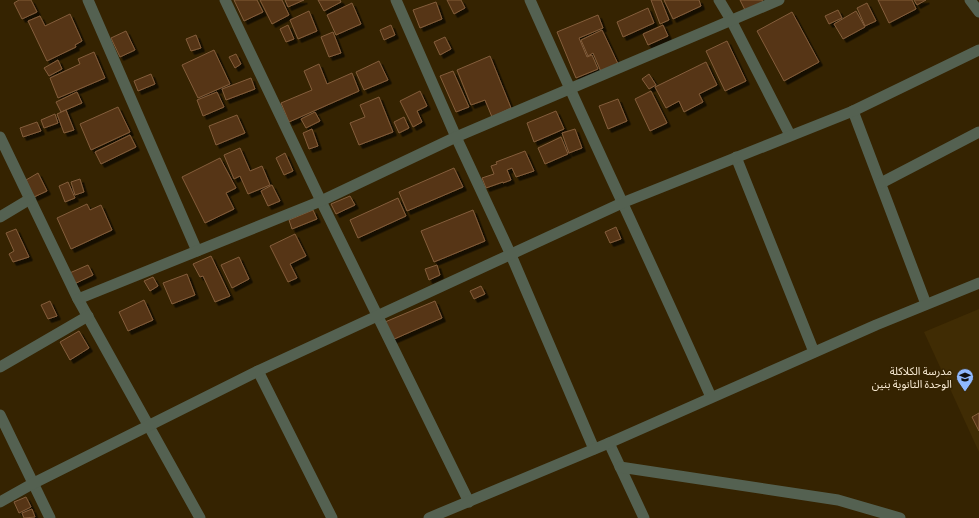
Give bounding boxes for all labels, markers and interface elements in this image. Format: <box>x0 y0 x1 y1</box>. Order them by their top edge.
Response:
place label: مدرسة الكلاكلة الوحدة الثانوية بنين <box>872 364 952 391</box>
school or university icon: مدرسة الكلاكلة الوحدة الثانوية بنين <box>955 367 975 392</box>

